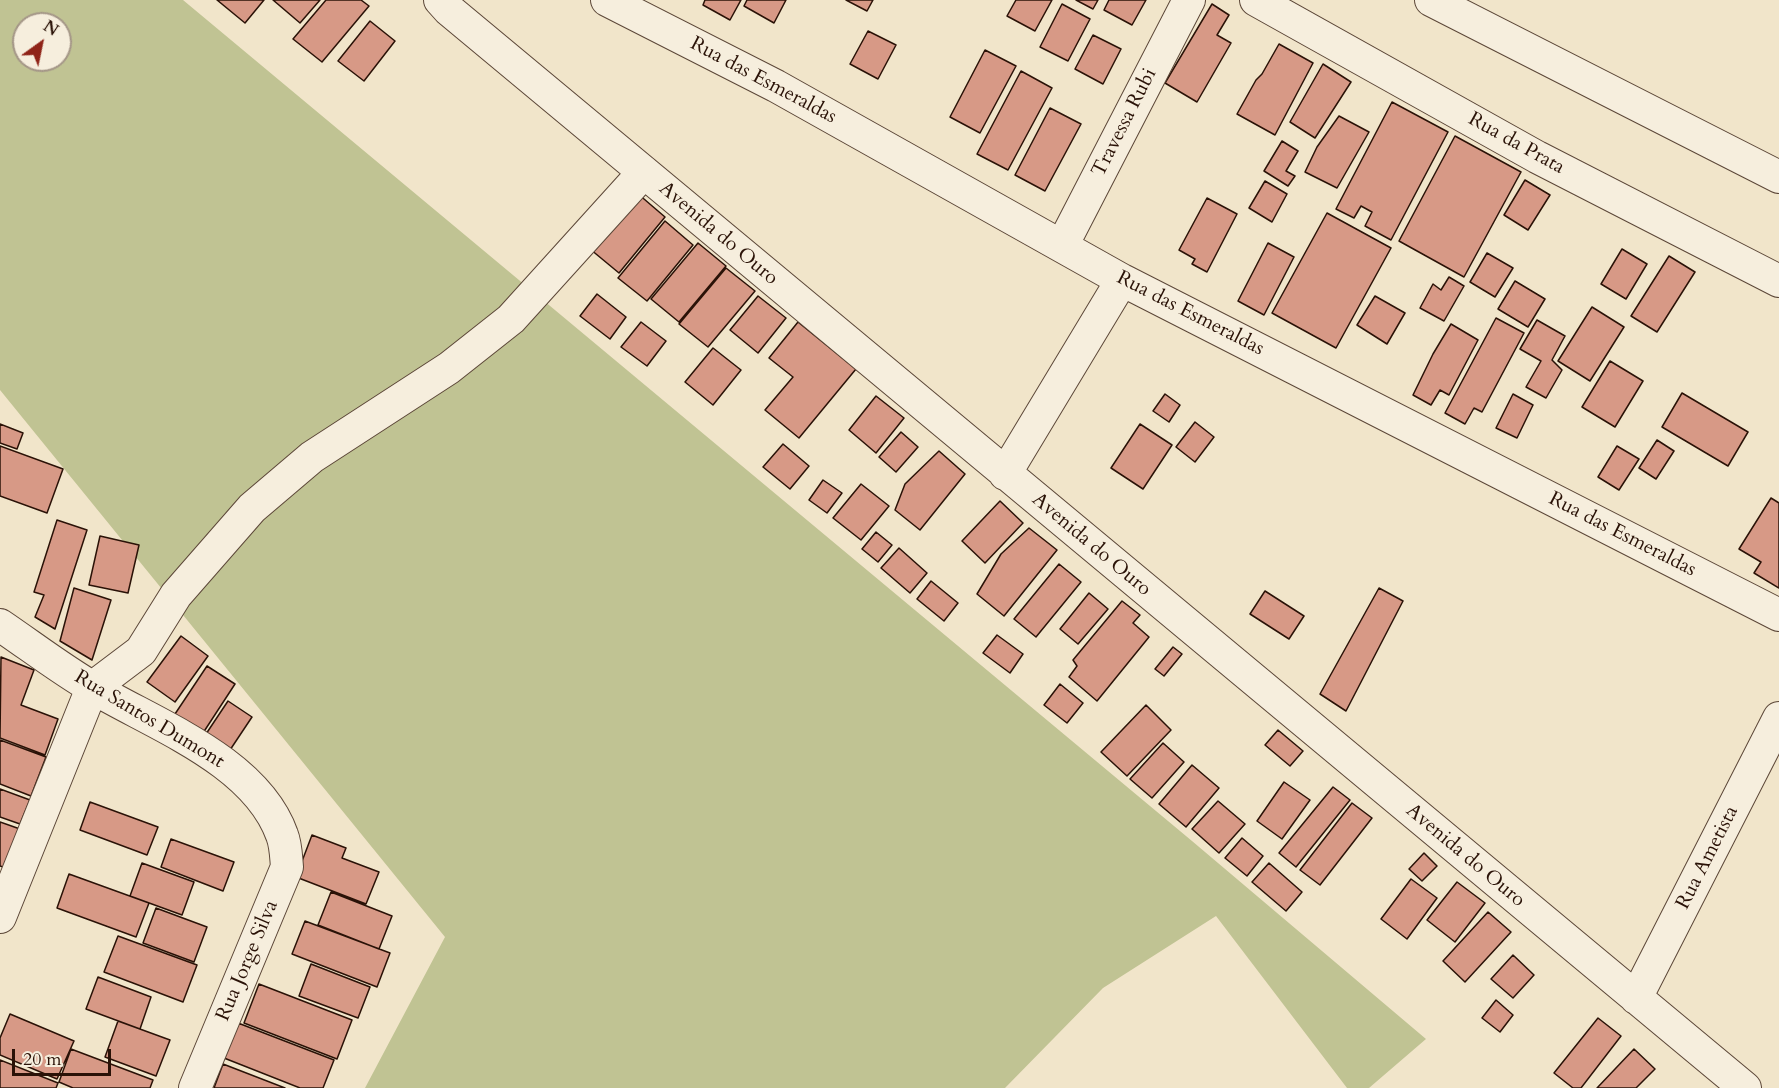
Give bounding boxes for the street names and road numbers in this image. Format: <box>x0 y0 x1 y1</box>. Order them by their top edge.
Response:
street label: Rua das Esmeraldas <box>686 32 840 130</box>
street label: Travessa Rubi <box>1087 65 1163 181</box>
street label: Rua da Prata <box>1464 108 1568 180</box>
street label: Avenida do Ouro <box>653 177 783 291</box>
street label: Rua das Esmeraldas <box>1112 266 1268 362</box>
street label: Rua das Esmeraldas <box>1544 487 1700 583</box>
street label: Avenida do Ouro <box>1026 488 1156 602</box>
street label: Rua Santos Dumont <box>70 666 228 774</box>
street label: Avenida do Ouro <box>1400 799 1530 913</box>
street label: Rua Ametista <box>1672 802 1744 914</box>
street label: Rua Jorge Silva <box>212 897 284 1025</box>

